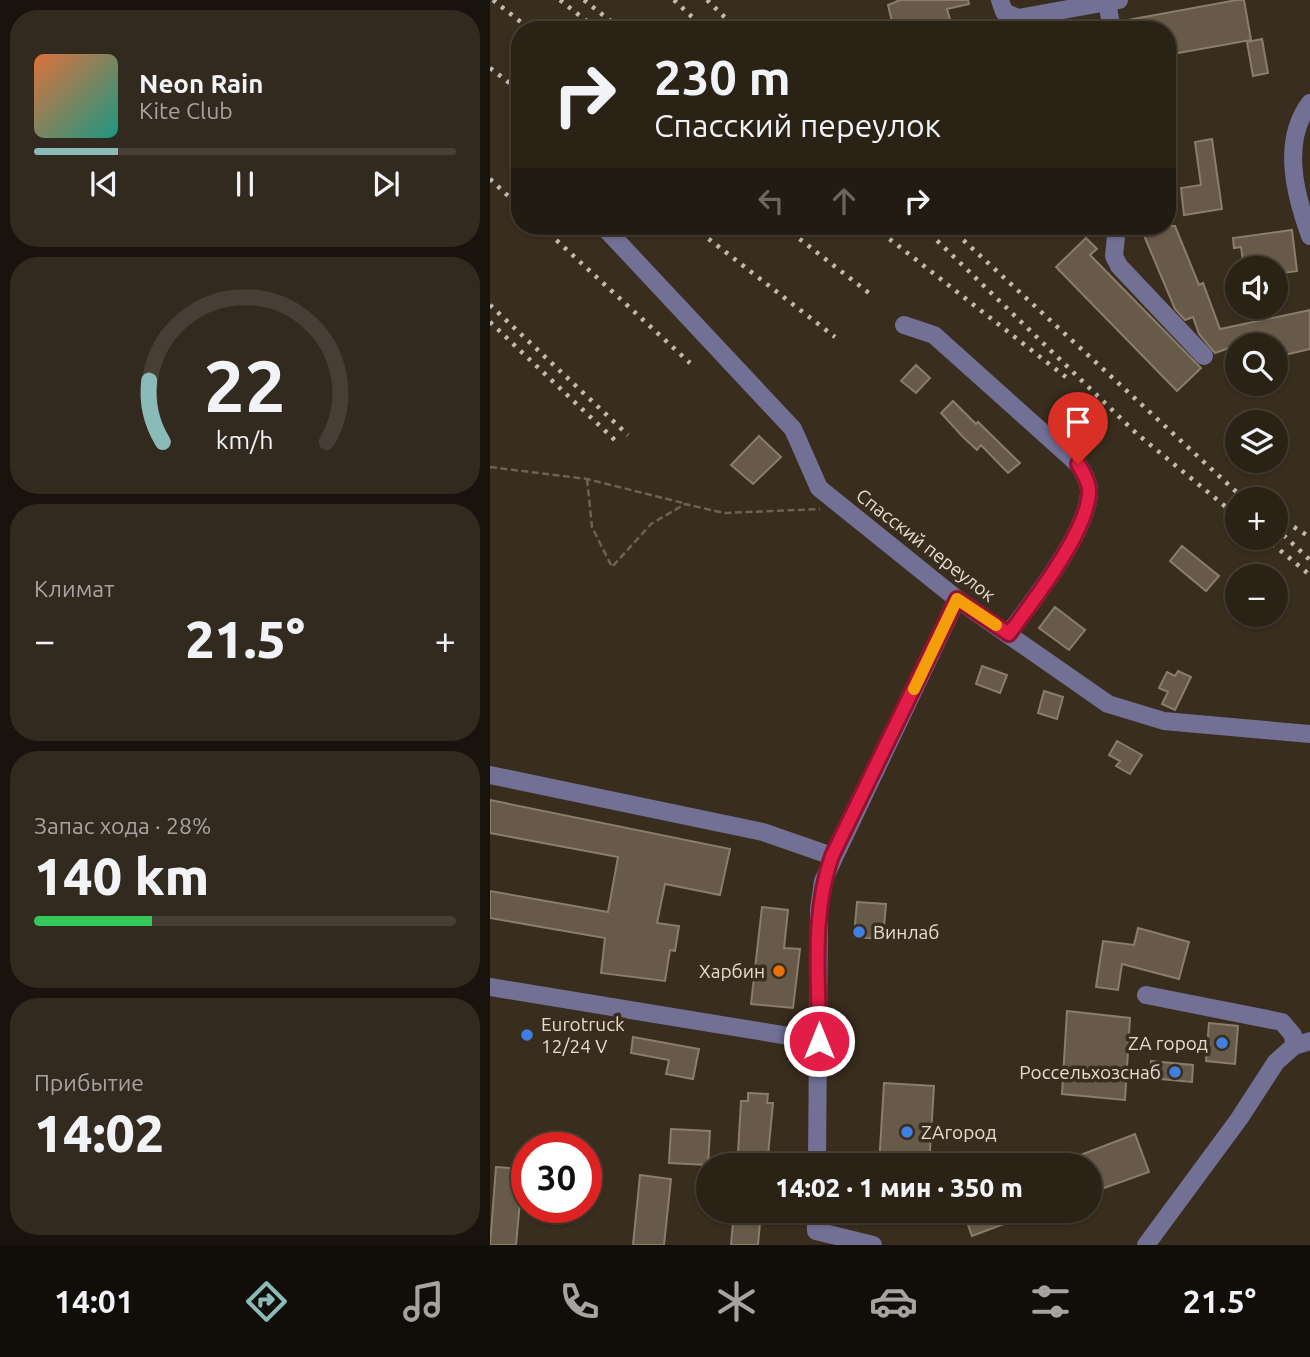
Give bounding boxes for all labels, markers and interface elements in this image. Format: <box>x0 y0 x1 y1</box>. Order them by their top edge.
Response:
icon: right <box>539 49 630 140</box>
text: 230 m <box>654 49 791 104</box>
text: Neon Rain <box>139 69 264 98</box>
text: Kite Club <box>139 98 233 123</box>
text: Спасский переулок <box>654 107 941 143</box>
icon: previous <box>85 165 123 203</box>
icon: pause <box>226 165 264 203</box>
icon: next <box>367 165 405 203</box>
icon: left <box>752 182 790 220</box>
icon: ahead <box>825 182 863 220</box>
icon: right <box>898 182 936 220</box>
map controls <box>1225 256 1288 627</box>
button: sound <box>1225 256 1288 319</box>
button: search <box>1225 333 1288 396</box>
text: 22 <box>204 344 286 426</box>
pin <box>1048 392 1108 464</box>
icon: arrive <box>1059 403 1097 441</box>
button: layers <box>1225 410 1288 473</box>
text: km/h <box>216 425 274 453</box>
street label: Спасский переулок <box>852 484 1000 606</box>
button: + <box>1225 487 1288 550</box>
button: − <box>1225 564 1288 627</box>
text: Климат <box>34 576 114 601</box>
text: 21.5° <box>185 610 305 668</box>
text: − <box>34 619 55 661</box>
text: + <box>435 619 456 661</box>
text: Запас хода · 28% <box>34 813 211 838</box>
text: 140 km <box>34 847 209 905</box>
place label: Винлаб <box>873 921 939 943</box>
marker: Винлаб <box>851 924 867 940</box>
place label: Харбин <box>699 960 765 982</box>
marker: Харбин <box>771 963 787 979</box>
position arrow <box>782 1004 856 1078</box>
place label: Eurotruck 12/24 V <box>541 1013 625 1057</box>
marker: Eurotruck 12/24 V <box>519 1027 535 1043</box>
place label: ZA город <box>1128 1032 1208 1054</box>
marker: ZA город <box>1214 1035 1230 1051</box>
place label: Россельхозснаб <box>1019 1061 1161 1083</box>
marker: Россельхозснаб <box>1167 1064 1183 1080</box>
text: Прибытие <box>34 1070 144 1095</box>
text: 14:02 <box>34 1104 164 1162</box>
place label: ZAгород <box>921 1121 997 1143</box>
marker: ZAгород <box>899 1124 915 1140</box>
speed limit sign: 30 <box>511 1132 602 1223</box>
text: 14:02 · 1 мин · 350 m <box>775 1173 1023 1202</box>
icon: directions <box>242 1277 291 1326</box>
icon: music <box>399 1277 448 1326</box>
icon: phone <box>555 1277 604 1326</box>
icon: climate <box>712 1277 761 1326</box>
icon: car <box>869 1277 918 1326</box>
icon: filters <box>1026 1277 1075 1326</box>
text: 14:01 <box>54 1283 134 1319</box>
text: 21.5° <box>1183 1283 1256 1319</box>

